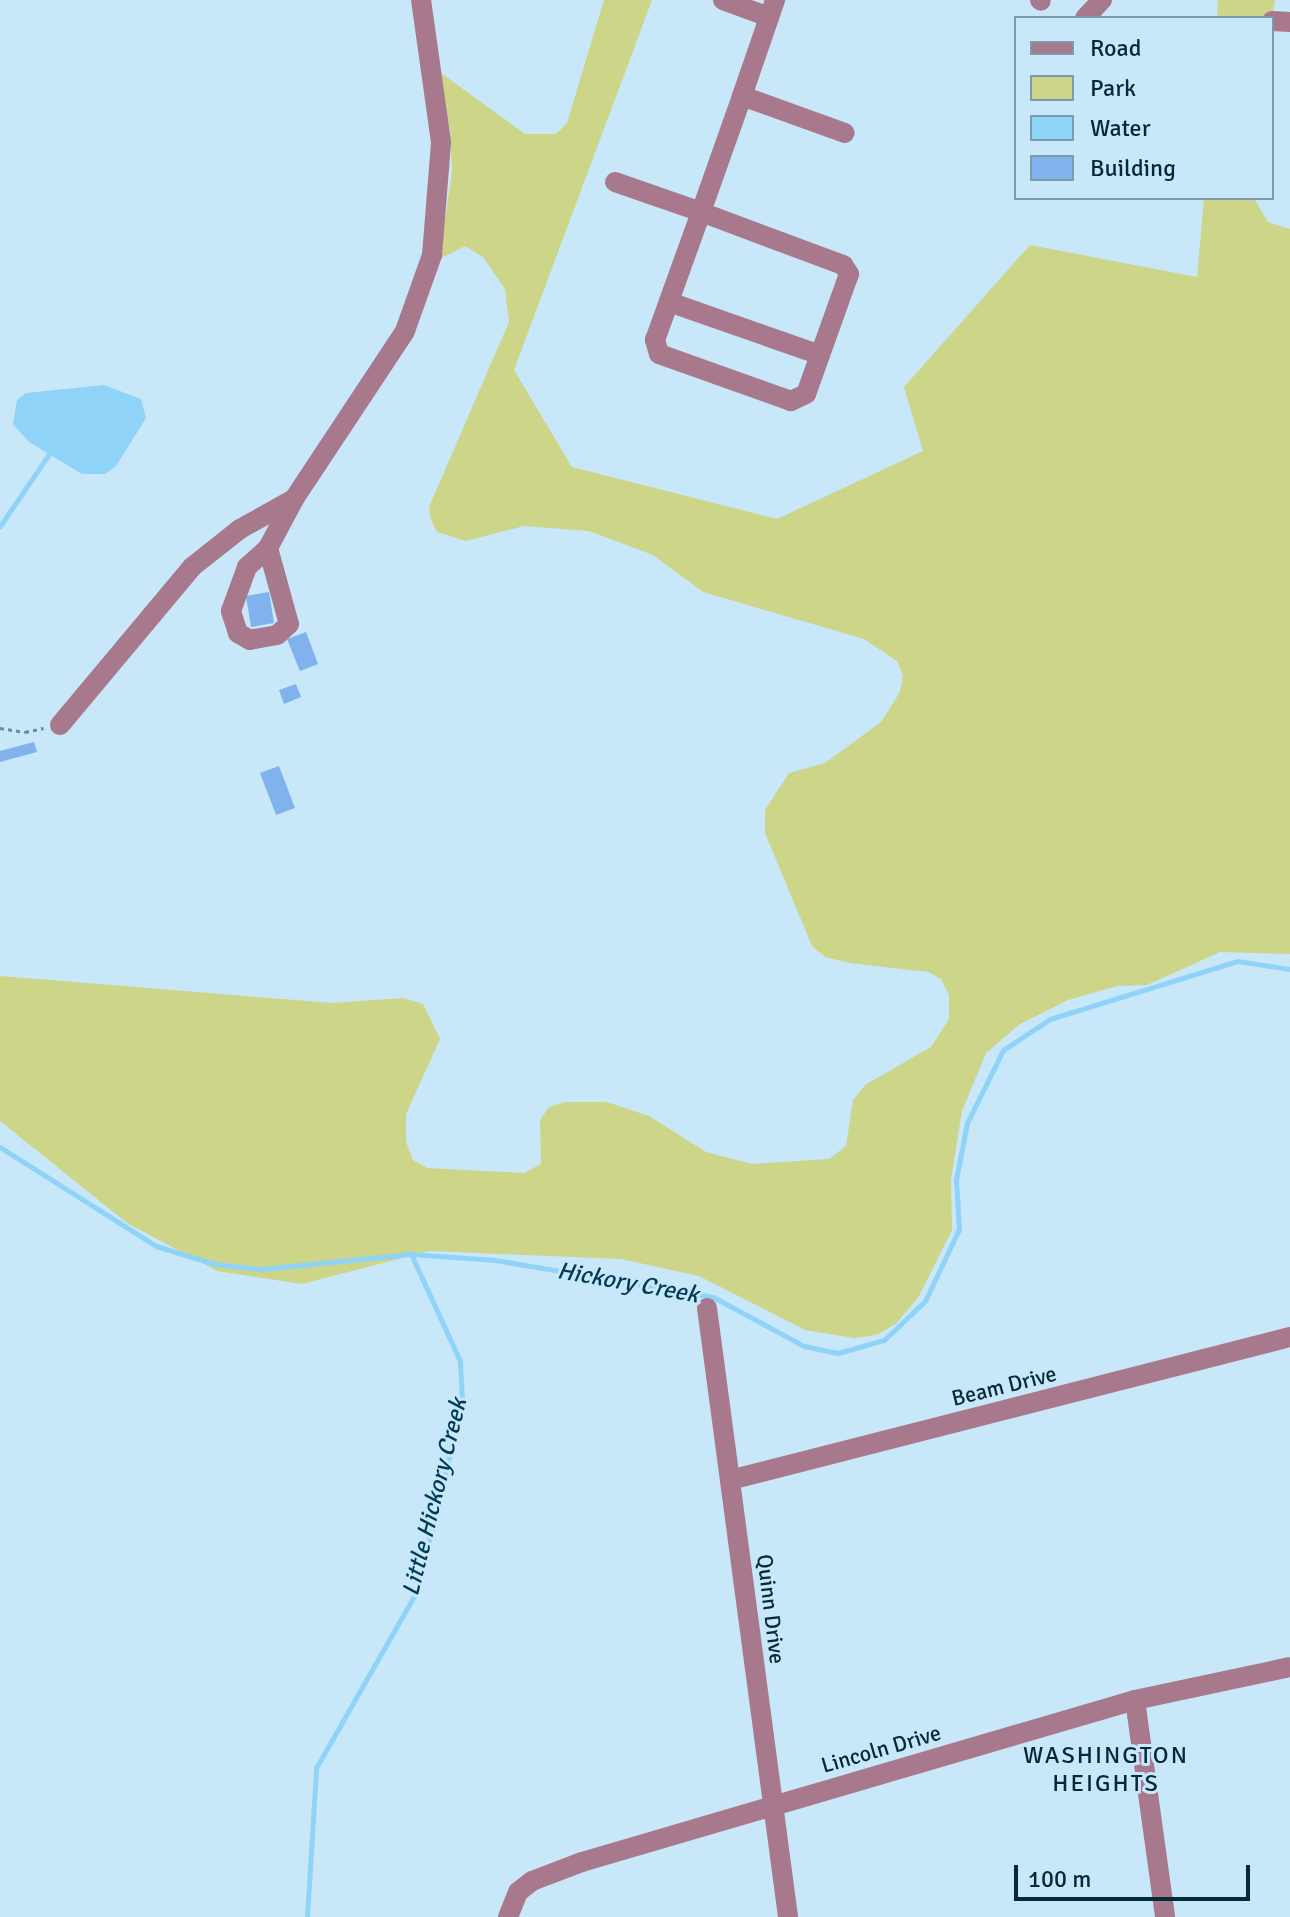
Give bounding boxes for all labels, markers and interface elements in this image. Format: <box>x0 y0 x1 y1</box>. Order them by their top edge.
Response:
legend <box>1014 16 1274 200</box>
text: Road <box>1090 33 1141 63</box>
text: Park <box>1090 73 1136 103</box>
text: Water <box>1090 113 1150 143</box>
text: Building <box>1090 153 1176 183</box>
water label: Hickory Creek <box>555 1256 701 1310</box>
street label: Beam Drive <box>949 1360 1059 1412</box>
water label: Little Hickory Creek <box>397 1395 473 1599</box>
street label: Quinn Drive <box>751 1553 791 1665</box>
street label: Lincoln Drive <box>818 1719 944 1779</box>
district label: WASHINGTON HEIGHTS <box>1023 1742 1189 1798</box>
scale bar <box>1018 1849 1254 1899</box>
text: 100 m <box>1028 1864 1091 1894</box>

